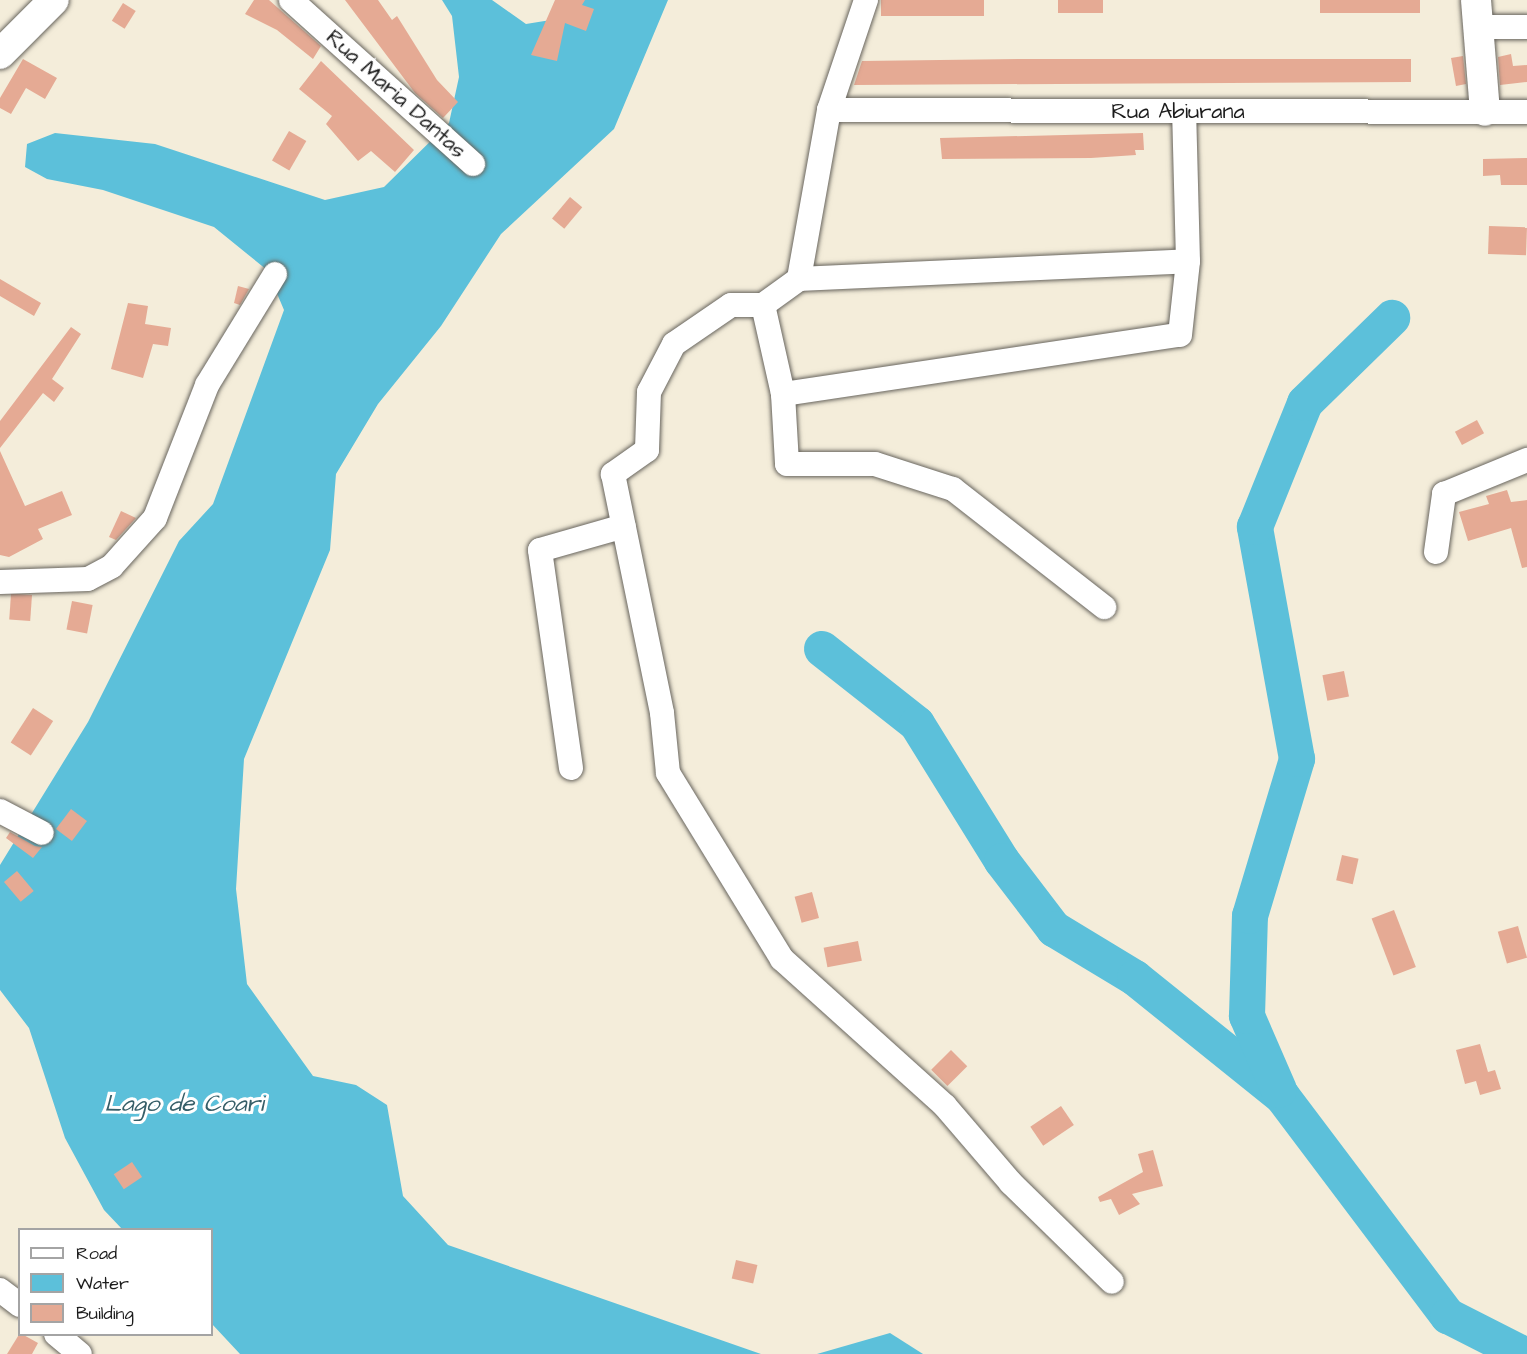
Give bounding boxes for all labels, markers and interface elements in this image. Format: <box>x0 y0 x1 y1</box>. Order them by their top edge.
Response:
street label: Rua Maria Dantas <box>321 24 471 164</box>
street label: Rua Abiurana <box>1111 99 1245 125</box>
water label: Lago de Coari <box>105 1091 263 1119</box>
legend <box>18 1228 213 1336</box>
text: Road <box>76 1241 117 1266</box>
text: Water <box>76 1271 129 1296</box>
text: Building <box>76 1301 134 1326</box>

